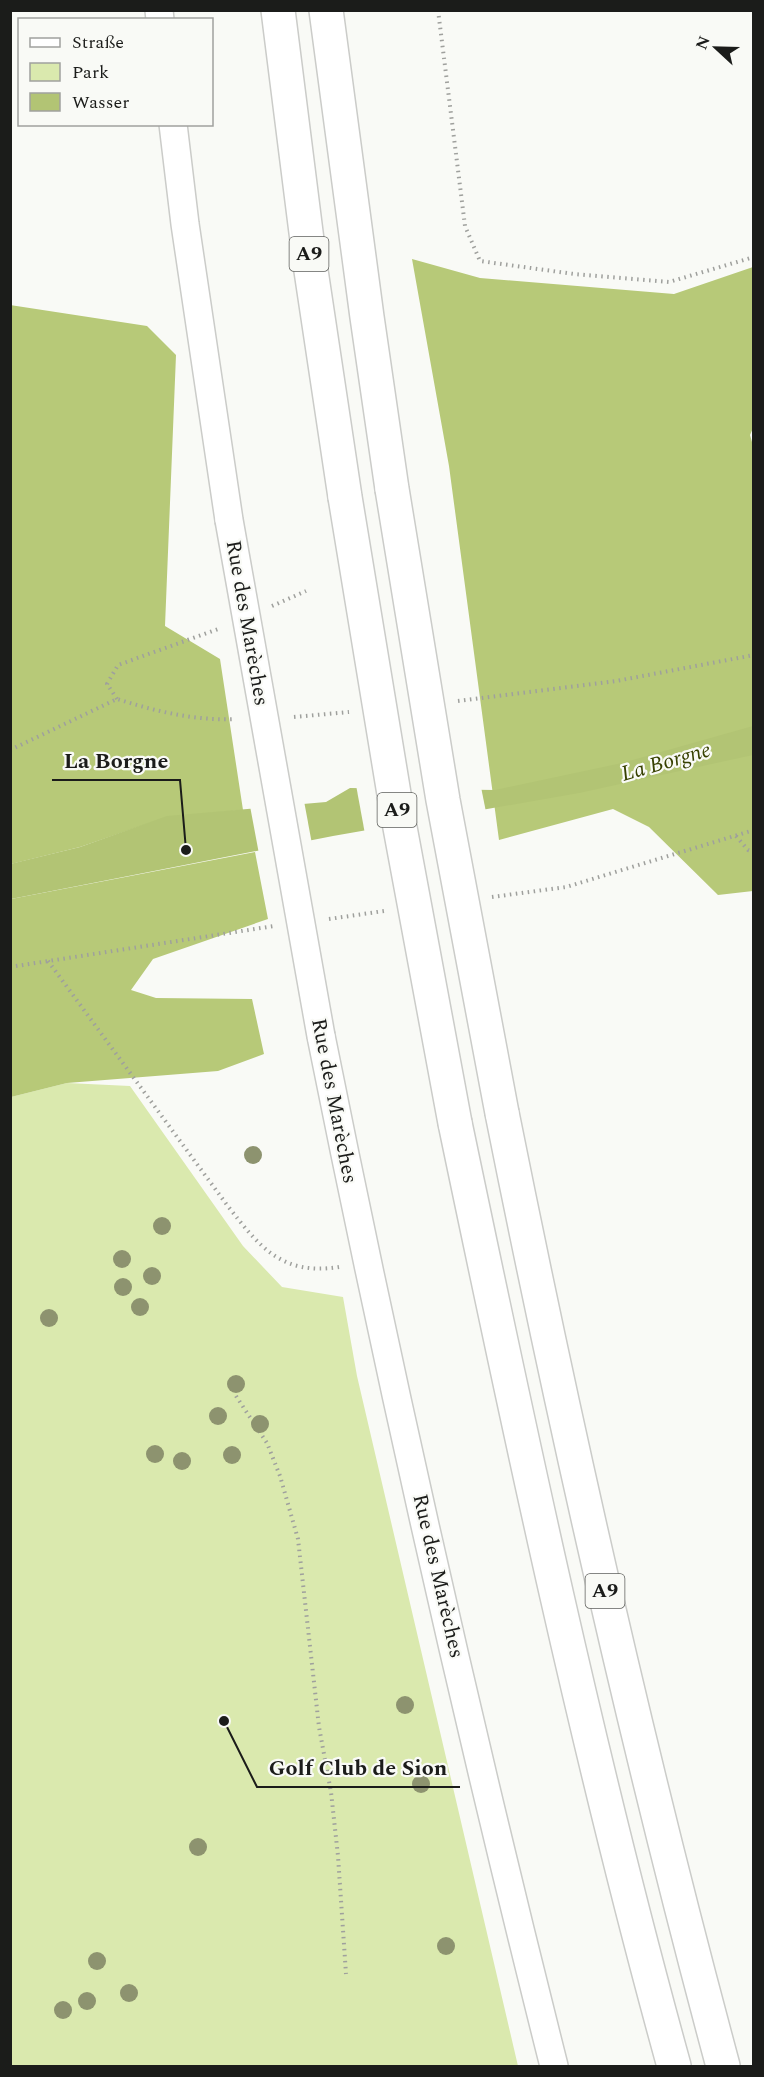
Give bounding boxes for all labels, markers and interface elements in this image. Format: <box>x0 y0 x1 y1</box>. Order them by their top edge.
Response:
legend <box>18 18 213 126</box>
north arrow <box>686 18 746 78</box>
text: Straße <box>72 29 124 56</box>
text: N <box>689 32 717 53</box>
text: Park <box>72 59 109 86</box>
text: Wasser <box>72 89 129 116</box>
road number: A9 <box>290 237 328 271</box>
street label: Rue des Marèches <box>217 538 277 708</box>
water label: La Borgne <box>617 733 715 791</box>
callout: La Borgne <box>52 740 180 780</box>
text: La Borgne <box>64 745 168 778</box>
road number: A9 <box>378 793 416 827</box>
street label: Rue des Marèches <box>302 1016 366 1186</box>
street label: Rue des Marèches <box>404 1491 472 1661</box>
road number: A9 <box>586 1574 624 1608</box>
callout: Golf Club de Sion <box>257 1747 460 1787</box>
text: Golf Club de Sion <box>269 1752 448 1785</box>

